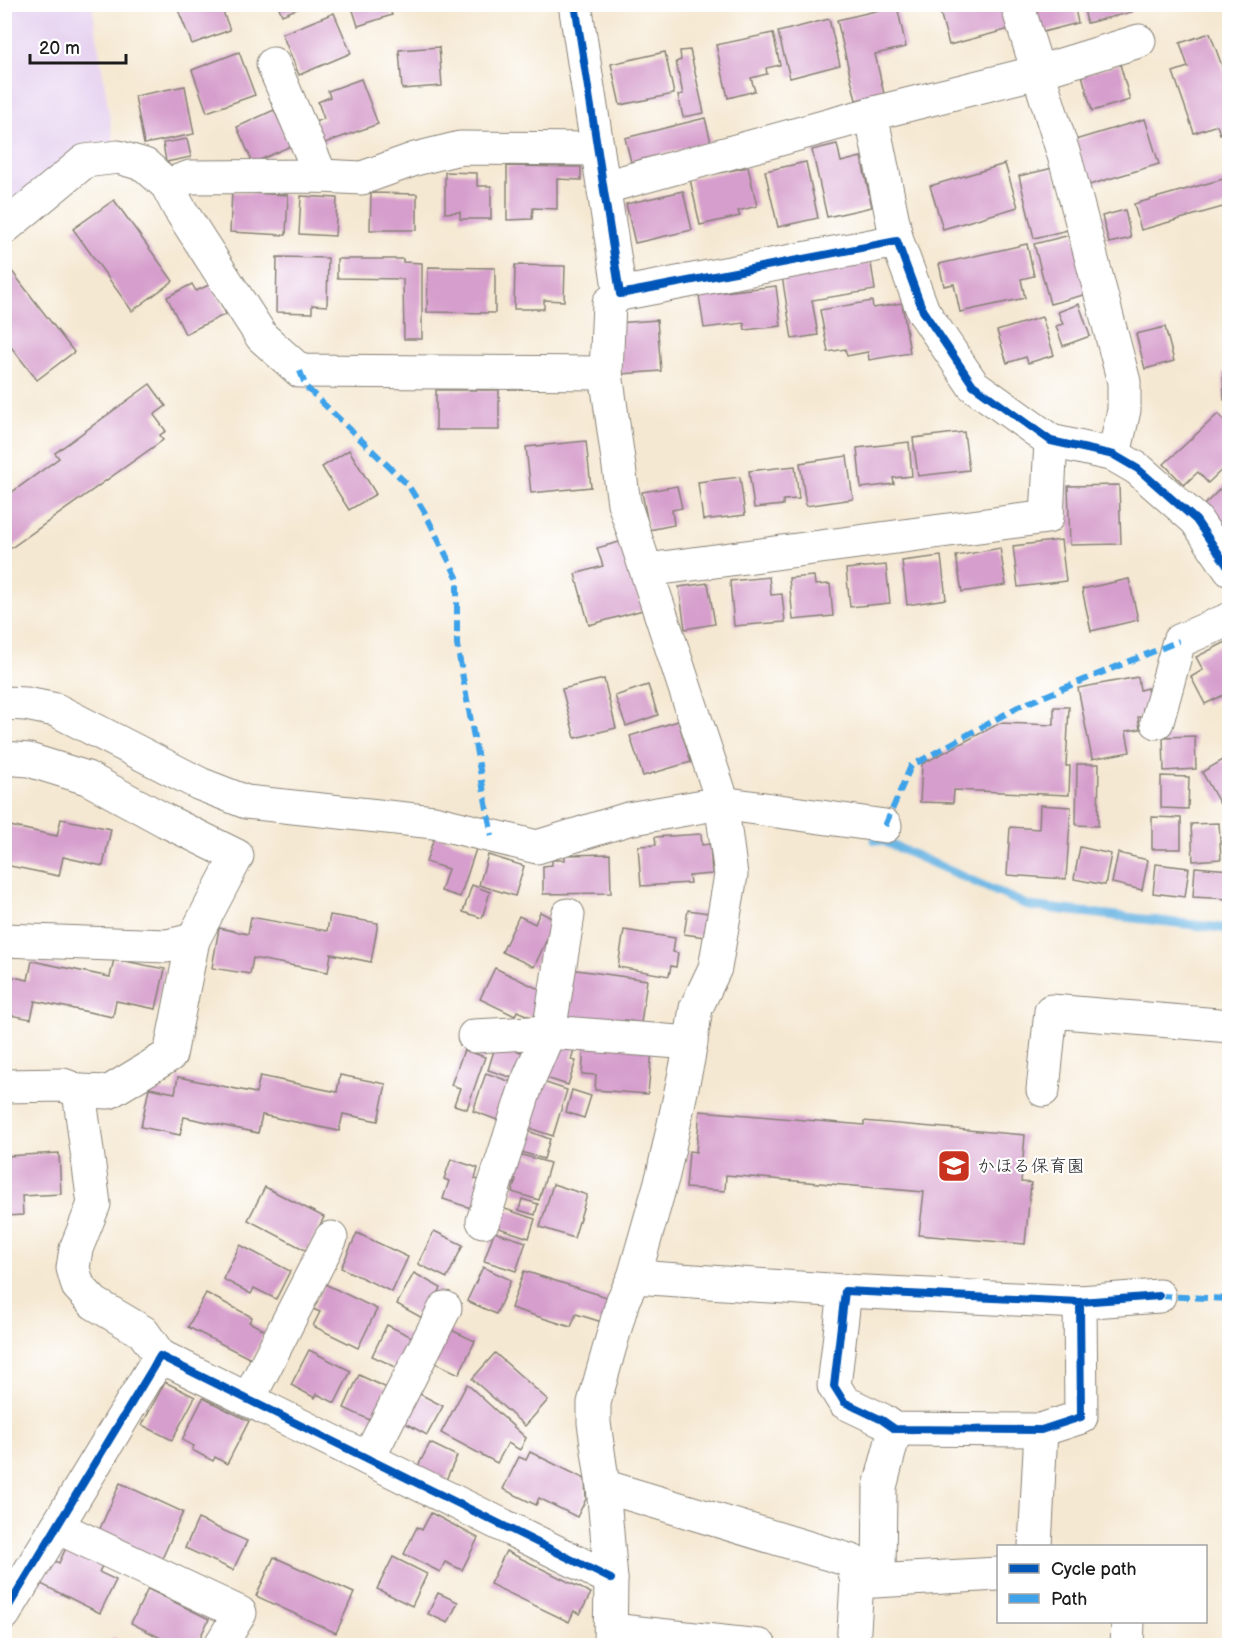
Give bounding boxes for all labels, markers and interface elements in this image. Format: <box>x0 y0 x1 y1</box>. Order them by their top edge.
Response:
scale bar <box>30 27 126 65</box>
text: 20 m <box>39 38 80 59</box>
school or university icon: かほる保育園 <box>936 1148 972 1184</box>
place label: かほる保育園 <box>977 1156 1085 1177</box>
legend <box>997 1545 1207 1623</box>
text: Cycle path <box>1051 1559 1137 1580</box>
text: Path <box>1051 1589 1087 1610</box>

